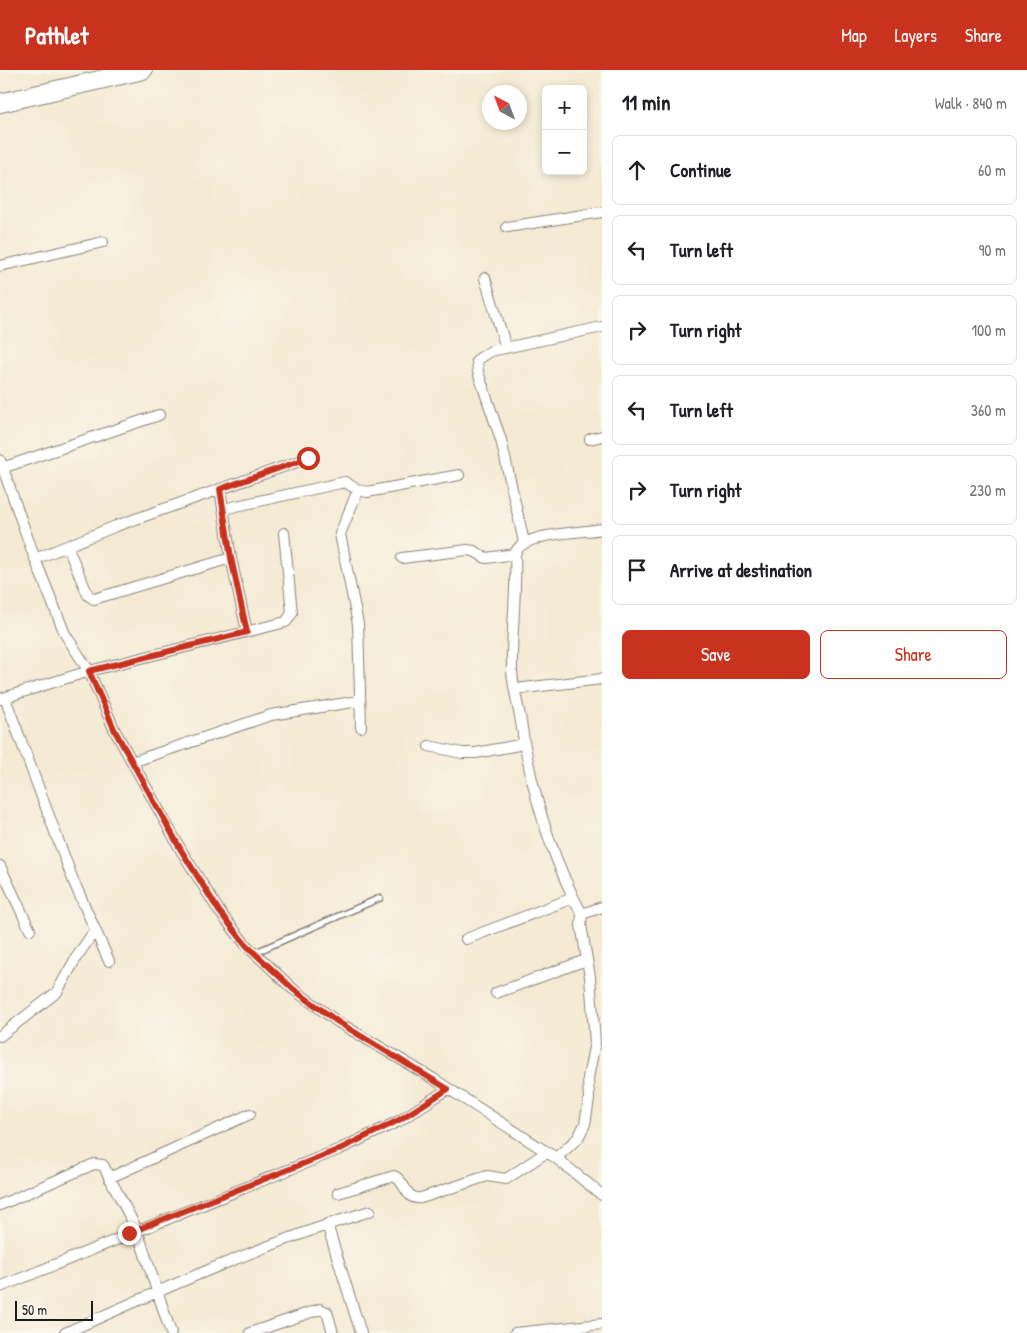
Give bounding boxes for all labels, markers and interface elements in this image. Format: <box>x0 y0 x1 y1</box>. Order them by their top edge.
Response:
text: Pathlet <box>25 19 88 51</box>
text: Map <box>841 23 867 48</box>
text: Layers <box>895 23 937 48</box>
text: Share <box>965 23 1002 48</box>
north arrow <box>482 85 527 130</box>
map controls <box>542 85 587 175</box>
button: + <box>542 85 587 130</box>
text: 11 min <box>622 88 671 117</box>
text: Walk · 840 m <box>935 92 1007 114</box>
button: − <box>542 130 587 175</box>
icon: ahead <box>623 156 651 184</box>
text: Continue <box>670 157 731 183</box>
text: 60 m <box>978 159 1006 181</box>
icon: left <box>623 236 651 264</box>
text: Turn left <box>670 237 733 263</box>
text: 90 m <box>978 239 1006 261</box>
icon: right <box>623 316 651 344</box>
text: Turn right <box>670 317 741 343</box>
text: 100 m <box>971 319 1006 341</box>
icon: left <box>623 396 651 424</box>
text: Turn left <box>670 397 733 423</box>
text: 360 m <box>971 399 1006 421</box>
route start <box>297 447 320 470</box>
icon: right <box>623 476 651 504</box>
text: Turn right <box>670 477 741 503</box>
text: 230 m <box>970 479 1006 501</box>
icon: arrive <box>623 556 651 584</box>
text: Arrive at destination <box>670 557 812 583</box>
button: Save <box>622 630 810 679</box>
button: Share <box>820 630 1007 679</box>
route end <box>118 1222 141 1245</box>
scale bar <box>15 1298 92 1321</box>
text: 50 m <box>22 1300 47 1319</box>

